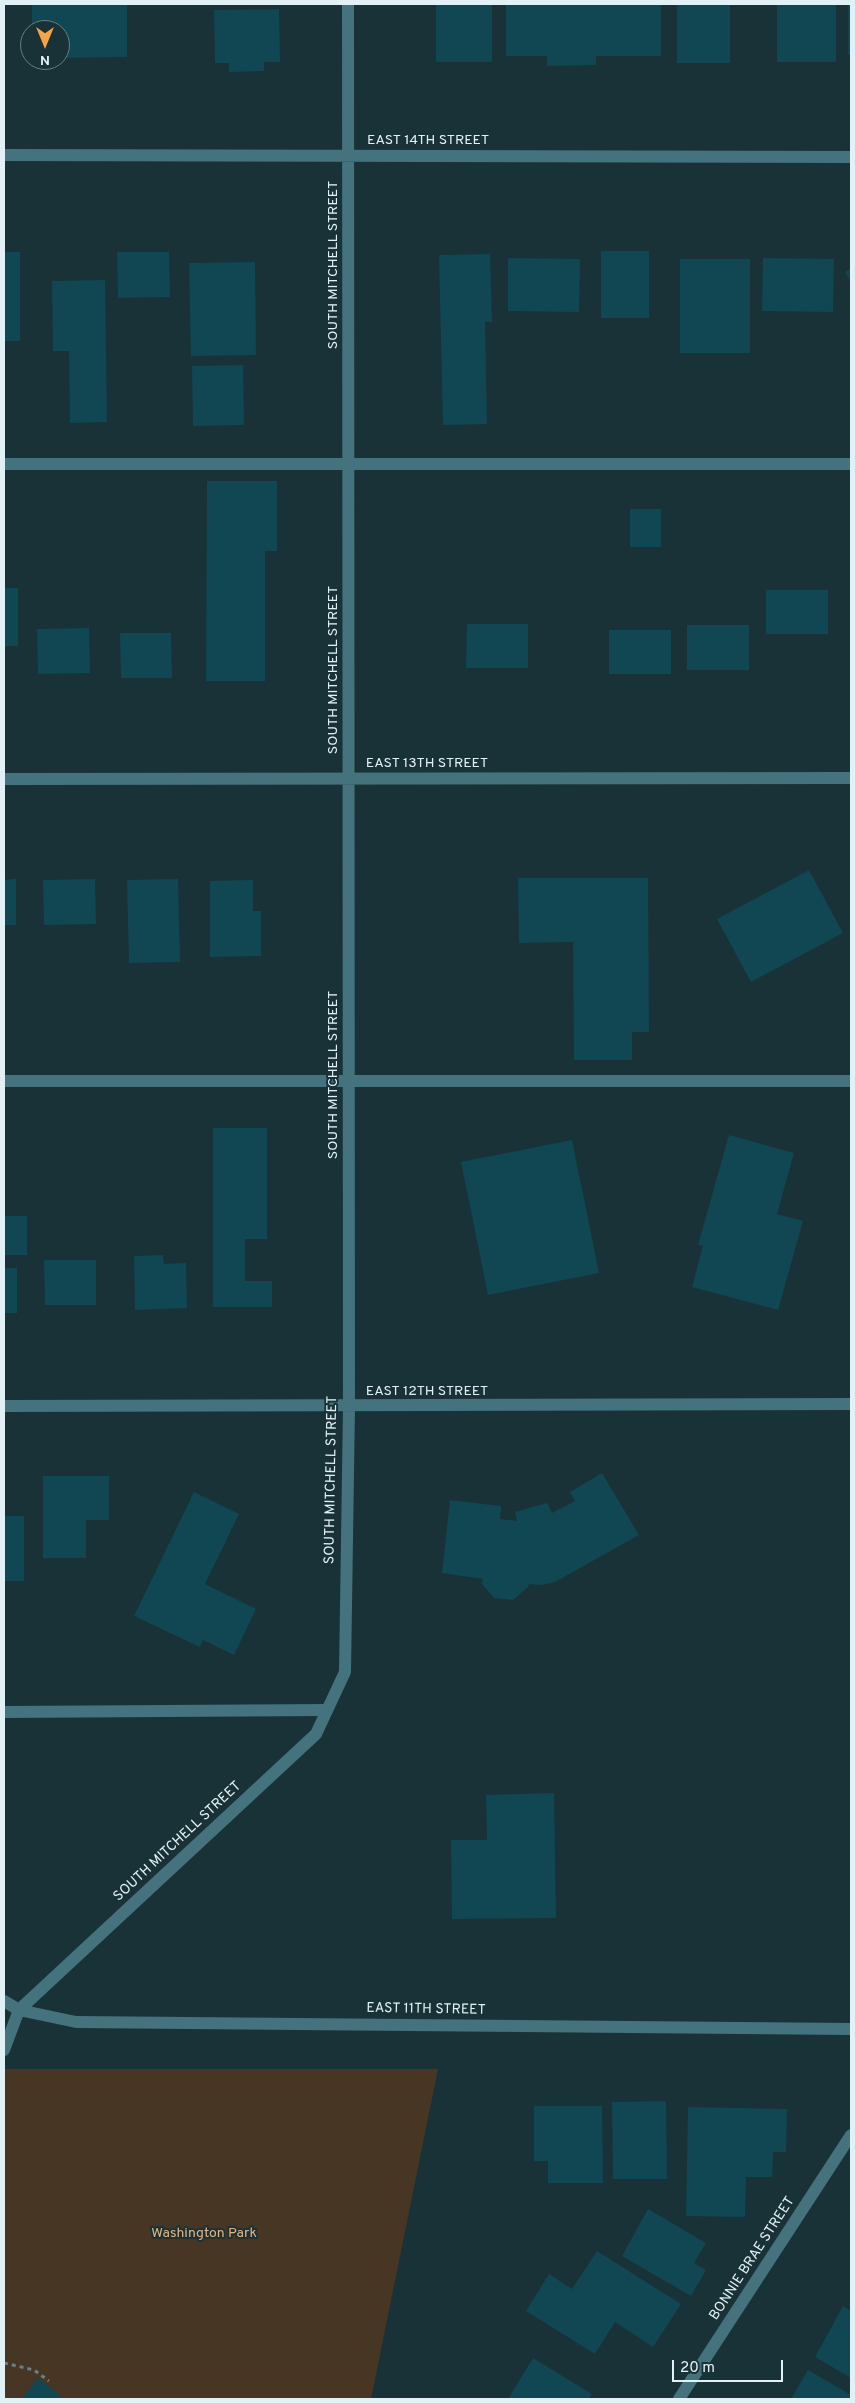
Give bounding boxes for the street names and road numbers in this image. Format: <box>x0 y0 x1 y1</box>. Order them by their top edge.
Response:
street label: EAST 14TH STREET <box>367 133 489 149</box>
street label: SOUTH MITCHELL STREET <box>326 181 342 349</box>
street label: SOUTH MITCHELL STREET <box>326 586 342 754</box>
street label: EAST 13TH STREET <box>366 756 488 772</box>
street label: SOUTH MITCHELL STREET <box>326 991 342 1159</box>
street label: EAST 12TH STREET <box>366 1384 488 1400</box>
street label: SOUTH MITCHELL STREET <box>322 1396 342 1564</box>
street label: SOUTH MITCHELL STREET <box>111 1778 245 1906</box>
street label: EAST 11TH STREET <box>366 2001 486 2019</box>
street label: BONNIE BRAE STREET <box>707 2194 799 2324</box>

